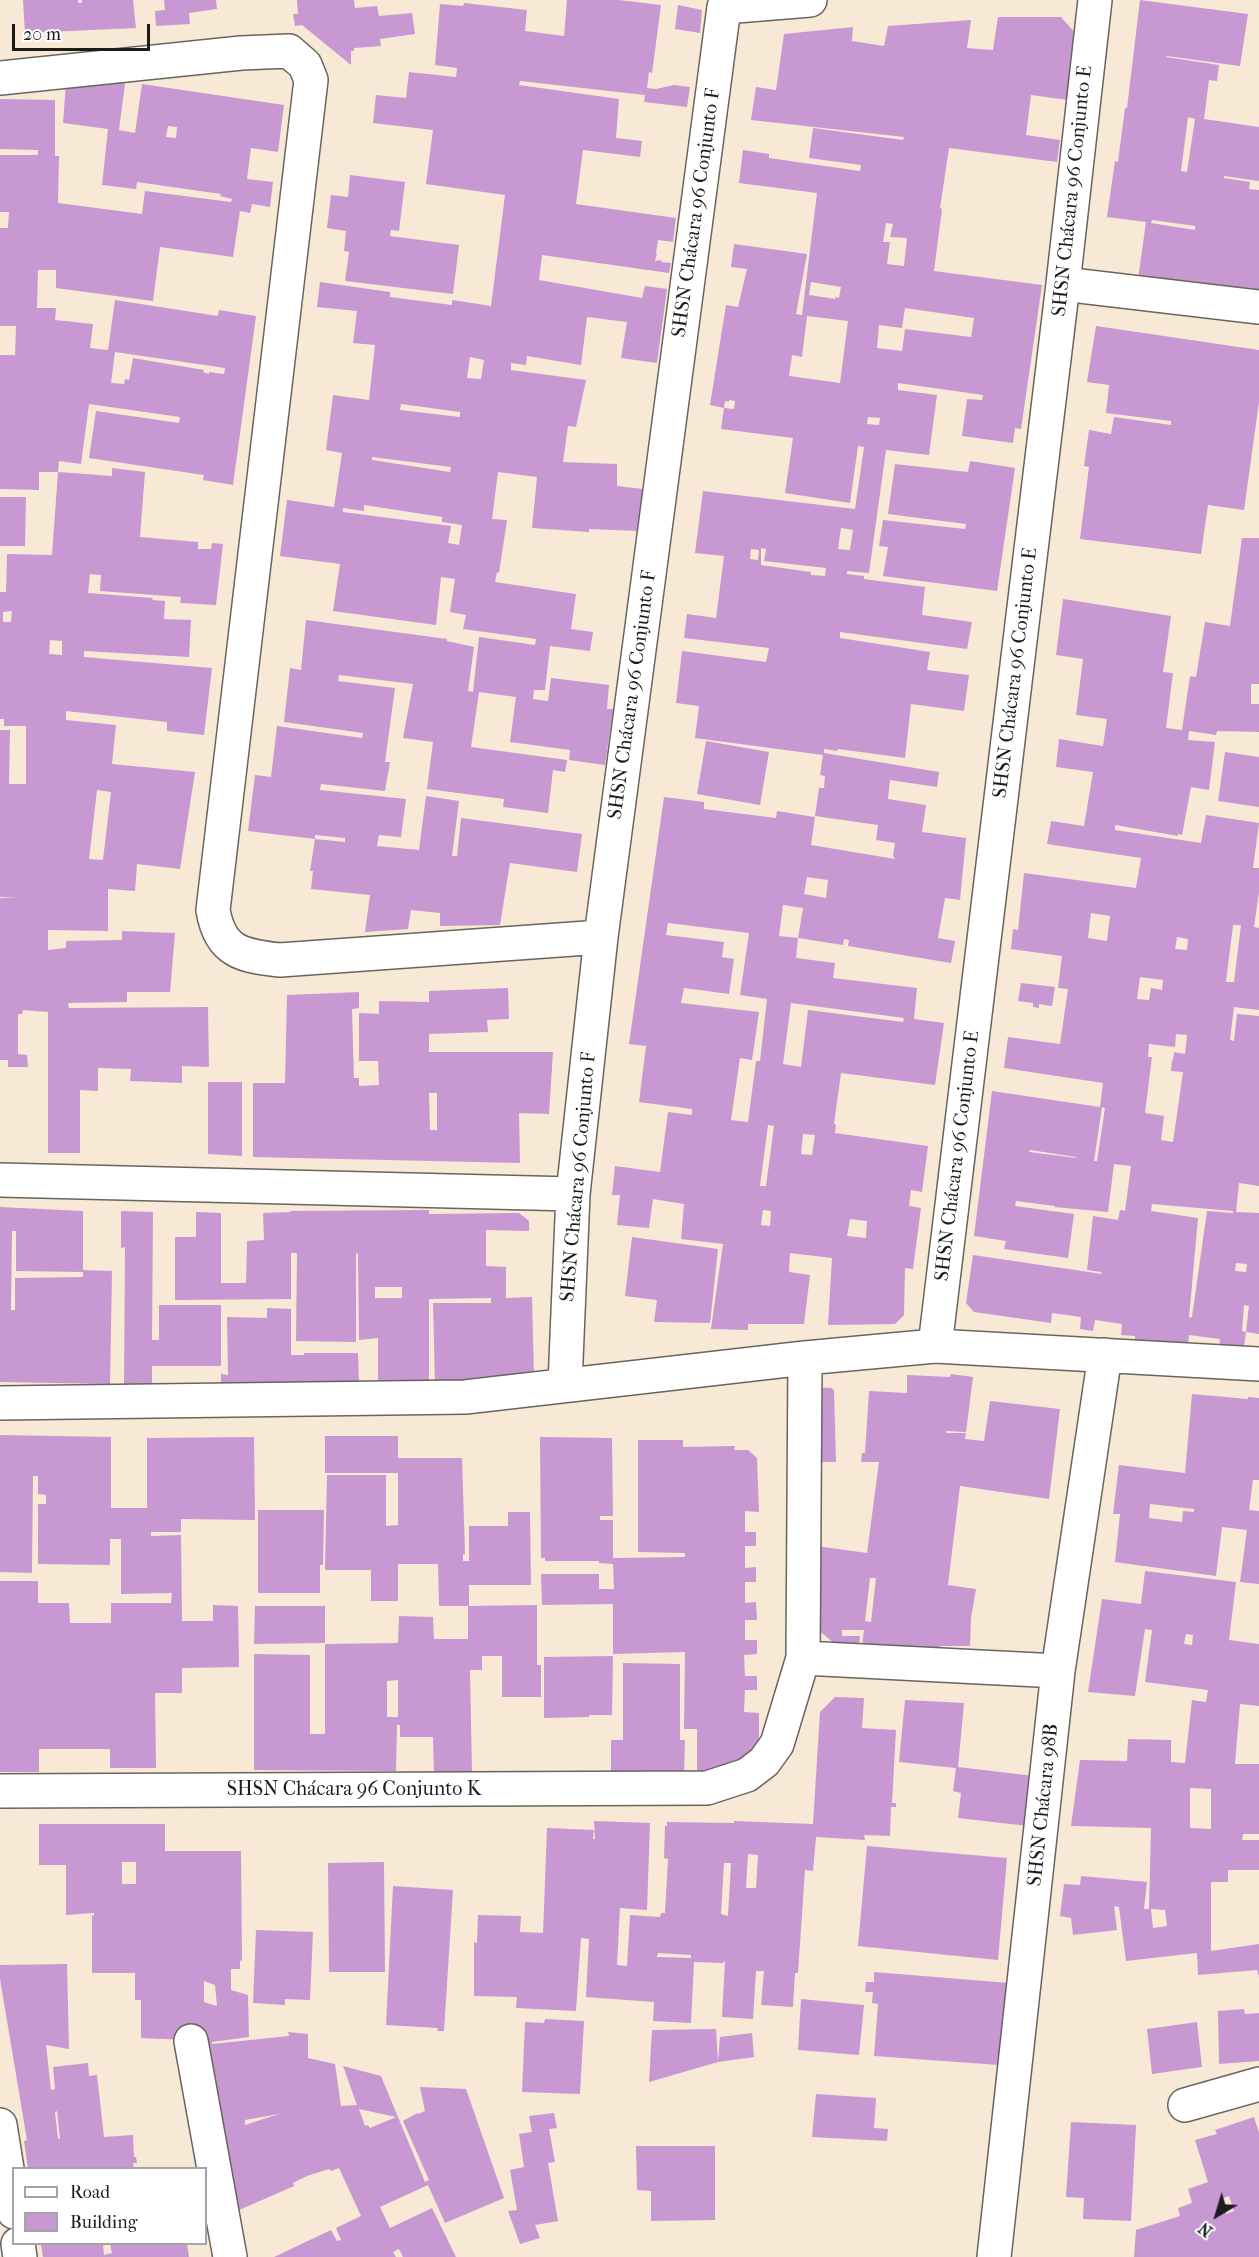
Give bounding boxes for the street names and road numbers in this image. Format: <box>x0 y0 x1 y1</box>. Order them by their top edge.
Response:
street label: SHSN Chácara 96 Conjunto E <box>1048 64 1098 318</box>
street label: SHSN Chácara 96 Conjunto F <box>668 87 726 339</box>
street label: SHSN Chácara 96 Conjunto E <box>989 546 1043 800</box>
street label: SHSN Chácara 96 Conjunto F <box>604 569 662 821</box>
street label: SHSN Chácara 96 Conjunto E <box>931 1029 985 1283</box>
street label: SHSN Chácara 96 Conjunto F <box>556 1051 602 1303</box>
street label: SHSN Chácara 98B <box>1024 1722 1064 1888</box>
street label: SHSN Chácara 96 Conjunto K <box>227 1778 481 1802</box>

